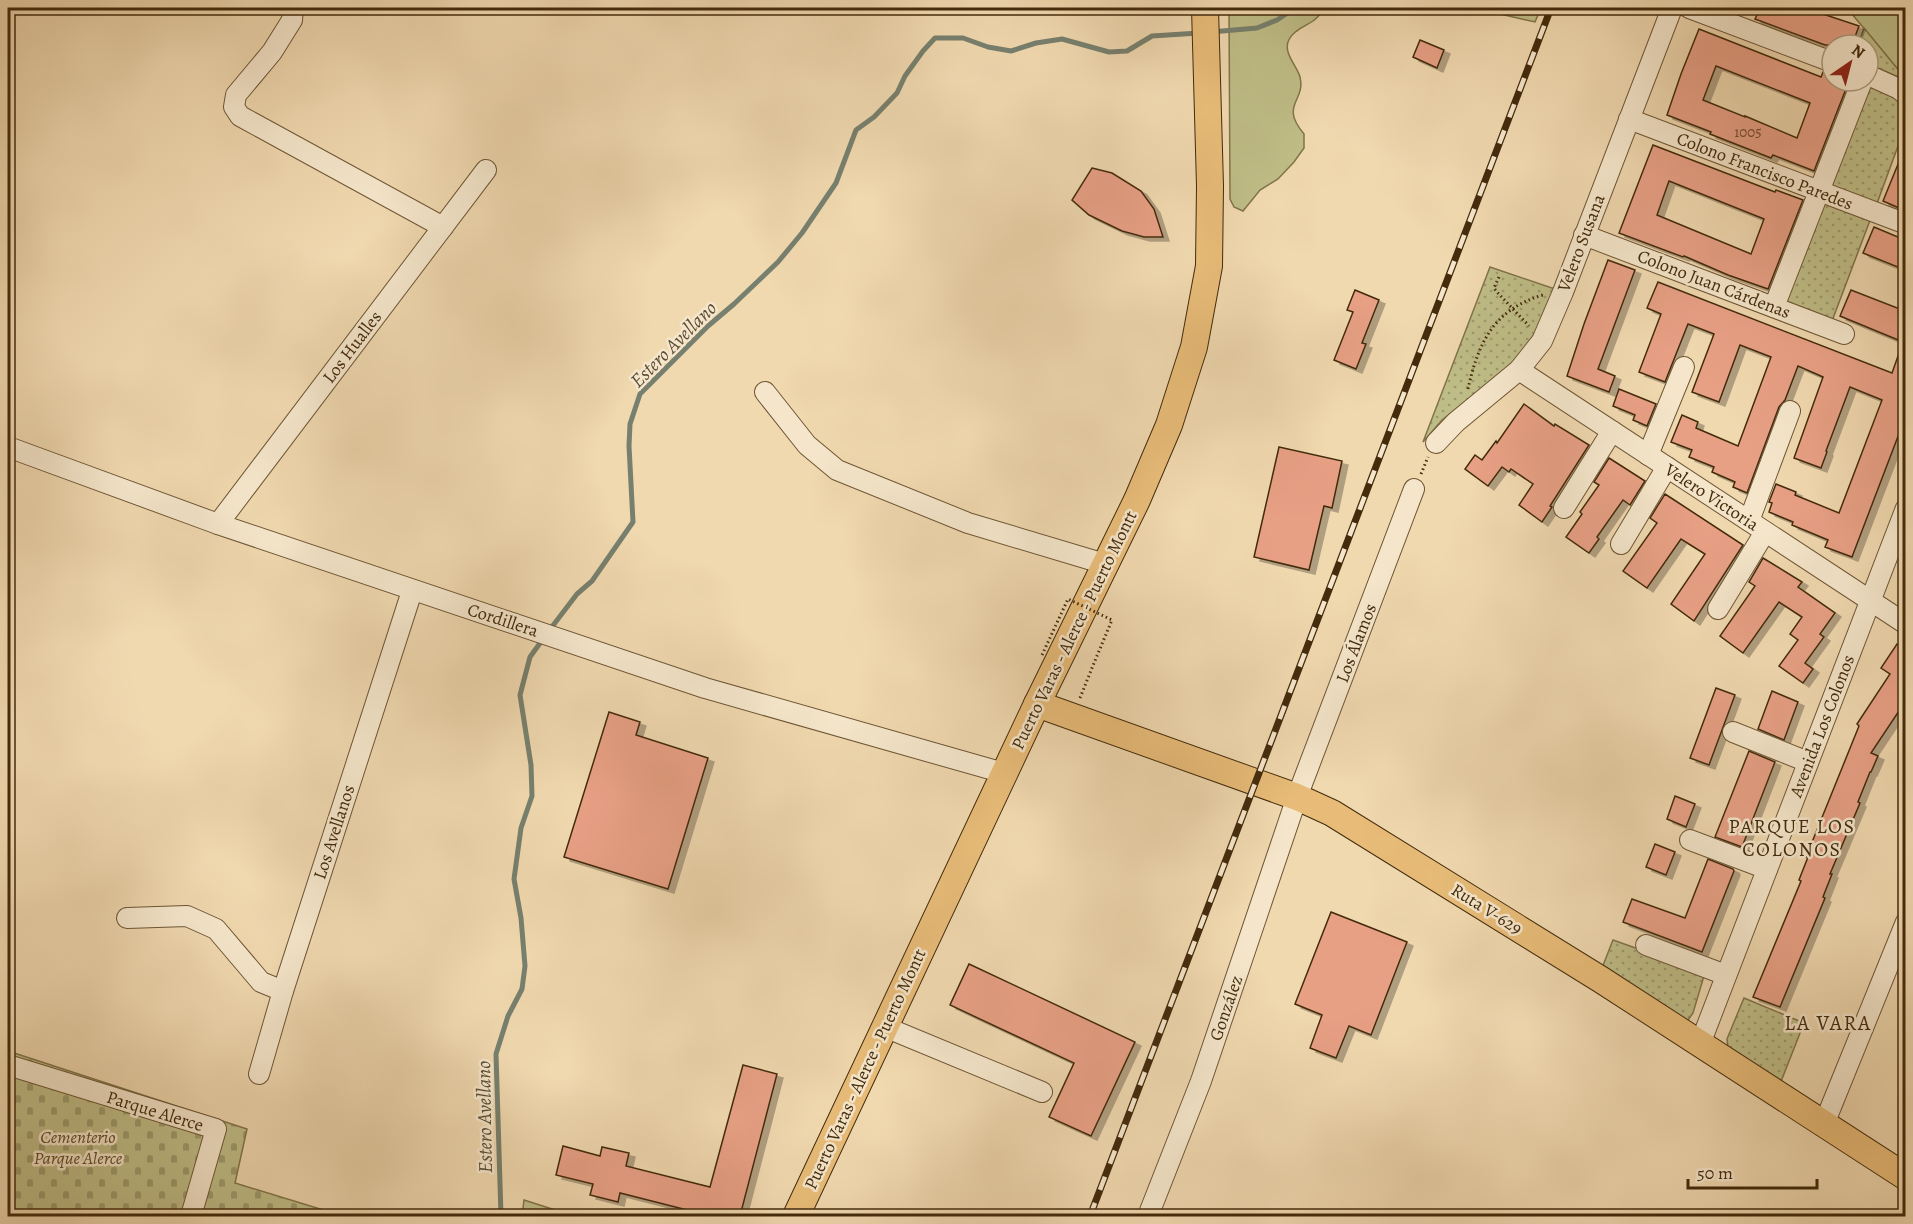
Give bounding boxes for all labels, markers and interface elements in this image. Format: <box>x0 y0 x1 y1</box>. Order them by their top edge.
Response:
north arrow <box>1820 33 1880 93</box>
text: N <box>1847 39 1869 64</box>
house number: 1005 <box>1734 122 1762 142</box>
street label: Colono Francisco Paredes <box>1673 126 1857 216</box>
street label: Velero Susana <box>1551 190 1611 296</box>
street label: Colono Juan Cárdenas <box>1634 244 1794 324</box>
water label: Estero Avellano <box>624 295 723 394</box>
street label: Los Hualles <box>317 306 387 388</box>
street label: Velero Victoria <box>1659 457 1764 537</box>
street label: Puerto Varas - Alerce - Puerto Montt <box>1006 506 1143 754</box>
street label: Cordillera <box>464 597 542 643</box>
street label: Los Álamos <box>1330 600 1382 686</box>
street label: Avenida Los Colonos <box>1783 651 1860 802</box>
street label: Los Avellanos <box>307 782 361 882</box>
district label: PARQUE LOS COLONOS <box>1728 813 1856 863</box>
street label: Ruta V-629 <box>1447 878 1527 940</box>
street label: Puerto Varas - Alerce - Puerto Montt <box>798 945 932 1193</box>
street label: González <box>1204 972 1248 1044</box>
district label: LA VARA <box>1784 1009 1872 1037</box>
water label: Estero Avellano <box>470 1061 499 1173</box>
street label: Parque Alerce <box>104 1085 206 1137</box>
park label: Cementerio Parque Alerce <box>34 1125 123 1170</box>
scale bar <box>1688 1152 1817 1190</box>
text: 50 m <box>1697 1161 1733 1185</box>

